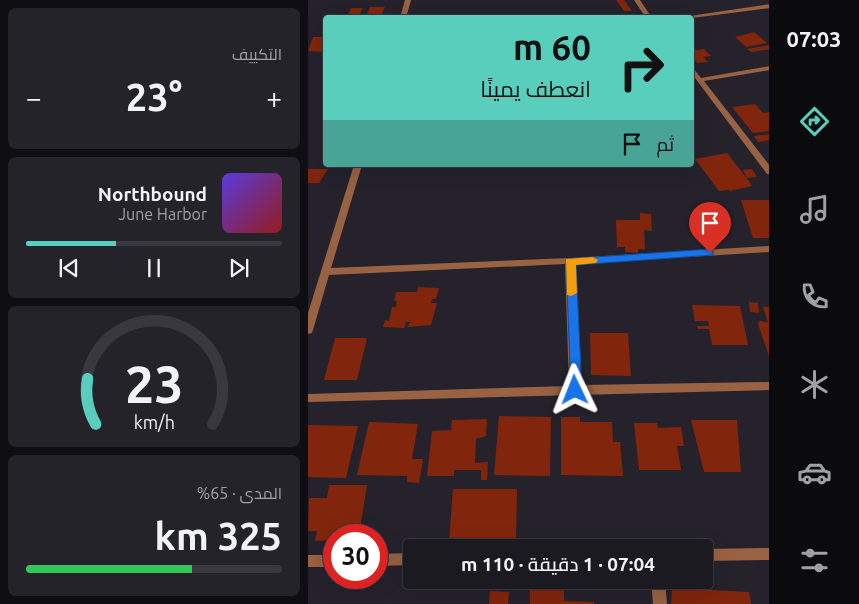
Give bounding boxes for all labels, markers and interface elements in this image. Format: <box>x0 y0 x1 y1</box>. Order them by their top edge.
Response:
text: 07:03 <box>786 26 842 51</box>
text: 60 m <box>513 27 591 67</box>
icon: right <box>609 35 674 100</box>
text: التكييف <box>232 45 282 63</box>
text: 23° <box>126 76 182 118</box>
text: انعطف يمينًا <box>480 76 591 101</box>
text: − <box>26 82 42 113</box>
text: + <box>266 82 282 113</box>
icon: directions <box>797 104 832 139</box>
icon: arrive <box>618 130 646 158</box>
text: ثم <box>656 133 674 155</box>
text: Northbound <box>98 183 207 205</box>
icon: music <box>797 192 832 227</box>
pin <box>689 202 731 253</box>
text: June Harbor <box>118 205 207 223</box>
icon: arrive <box>696 209 724 237</box>
icon: previous <box>55 254 83 282</box>
icon: pause <box>140 254 168 282</box>
icon: next <box>225 254 253 282</box>
icon: phone <box>797 279 832 314</box>
text: 23 <box>125 355 183 413</box>
position arrow <box>548 363 600 415</box>
icon: climate <box>797 367 832 402</box>
text: km/h <box>133 412 175 432</box>
icon: car <box>797 455 832 490</box>
text: المدى · 65% <box>197 484 282 502</box>
text: 325 km <box>155 515 282 557</box>
speed limit sign: 30 <box>323 524 388 589</box>
icon: filters <box>797 543 832 578</box>
text: 07:04 · 1 دقيقة · 110 m <box>461 553 655 575</box>

